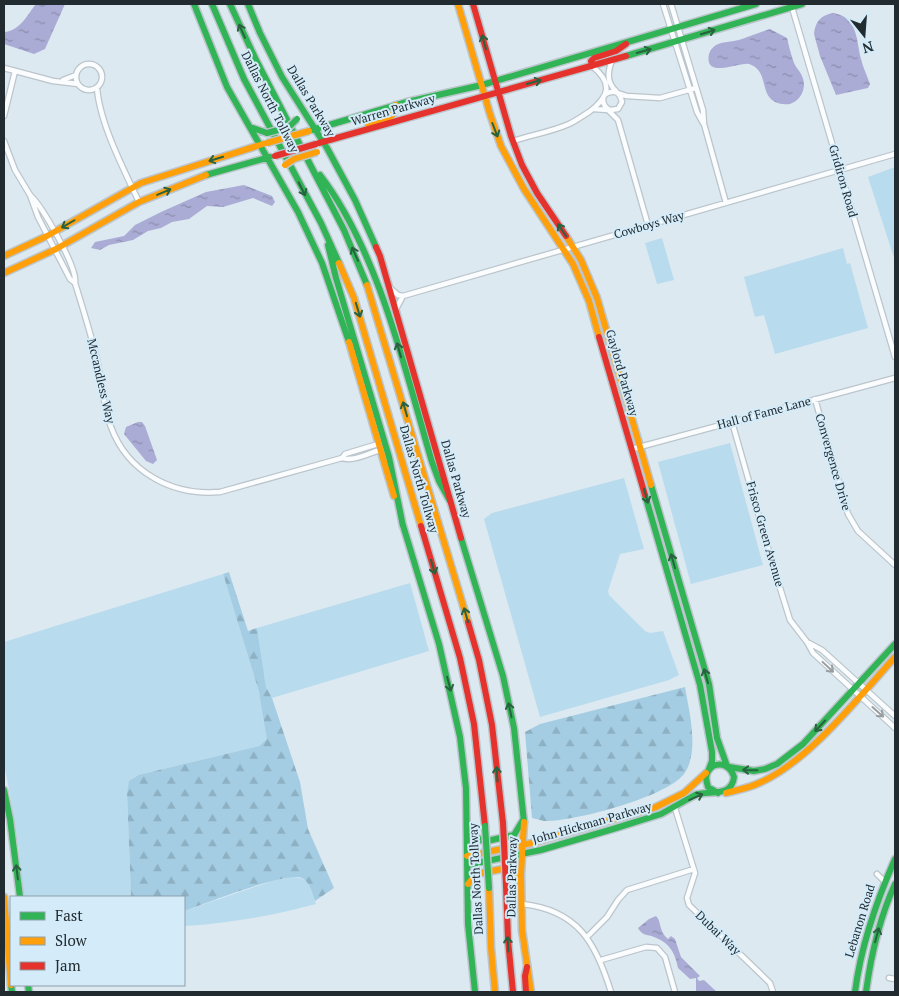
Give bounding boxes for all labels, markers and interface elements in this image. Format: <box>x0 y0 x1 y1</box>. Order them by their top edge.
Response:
north arrow <box>839 10 889 60</box>
one-way arrow <box>236 24 246 39</box>
one-way arrow <box>700 26 716 36</box>
one-way arrow <box>479 35 489 51</box>
text: N <box>860 37 876 59</box>
one-way arrow <box>635 45 651 55</box>
street label: Dallas North Tollway <box>238 49 303 156</box>
street label: Dallas Parkway <box>284 62 339 140</box>
one-way arrow <box>526 77 542 86</box>
street label: Warren Parkway <box>349 90 437 129</box>
one-way arrow <box>491 122 500 137</box>
street label: Gridiron Road <box>826 143 861 219</box>
one-way arrow <box>208 154 224 164</box>
one-way arrow <box>298 181 307 196</box>
one-way arrow <box>156 186 171 196</box>
street label: Cowboys Way <box>612 207 687 242</box>
one-way arrow <box>62 219 76 229</box>
one-way arrow <box>557 223 567 237</box>
one-way arrow <box>350 247 360 262</box>
one-way arrow <box>353 302 363 318</box>
street label: Gaylord Parkway <box>603 328 642 419</box>
street label: Mccandless Way <box>84 337 119 426</box>
one-way arrow <box>394 343 404 359</box>
street label: Hall of Fame Lane <box>715 393 812 432</box>
one-way arrow <box>400 401 409 417</box>
street label: Convergence Drive <box>812 412 854 512</box>
street label: Dallas North Tollway <box>397 423 442 536</box>
street label: Dallas Parkway <box>438 438 475 521</box>
street label: Frisco Green Avenue <box>743 479 788 588</box>
one-way arrow <box>641 487 651 503</box>
one-way arrow <box>668 553 678 569</box>
one-way arrow <box>429 559 439 575</box>
one-way arrow <box>460 608 470 624</box>
one-way arrow <box>822 661 835 673</box>
one-way arrow <box>701 668 711 684</box>
one-way arrow <box>445 676 455 692</box>
one-way arrow <box>505 703 515 719</box>
one-way arrow <box>871 706 884 718</box>
one-way arrow <box>814 719 826 732</box>
one-way arrow <box>743 765 759 775</box>
one-way arrow <box>493 766 502 782</box>
one-way arrow <box>688 791 703 801</box>
street label: John Hickman Parkway <box>531 798 654 847</box>
street label: Dallas North Tollway <box>465 822 486 935</box>
street label: Dallas Parkway <box>503 836 520 918</box>
one-way arrow <box>12 864 22 880</box>
street label: Lebanon Road <box>841 882 878 959</box>
legend <box>10 896 185 986</box>
text: Fast <box>55 905 83 925</box>
street label: Dubai Way <box>693 907 745 959</box>
one-way arrow <box>873 927 882 943</box>
text: Slow <box>55 930 88 950</box>
one-way arrow <box>504 936 513 952</box>
text: Jam <box>55 955 81 975</box>

